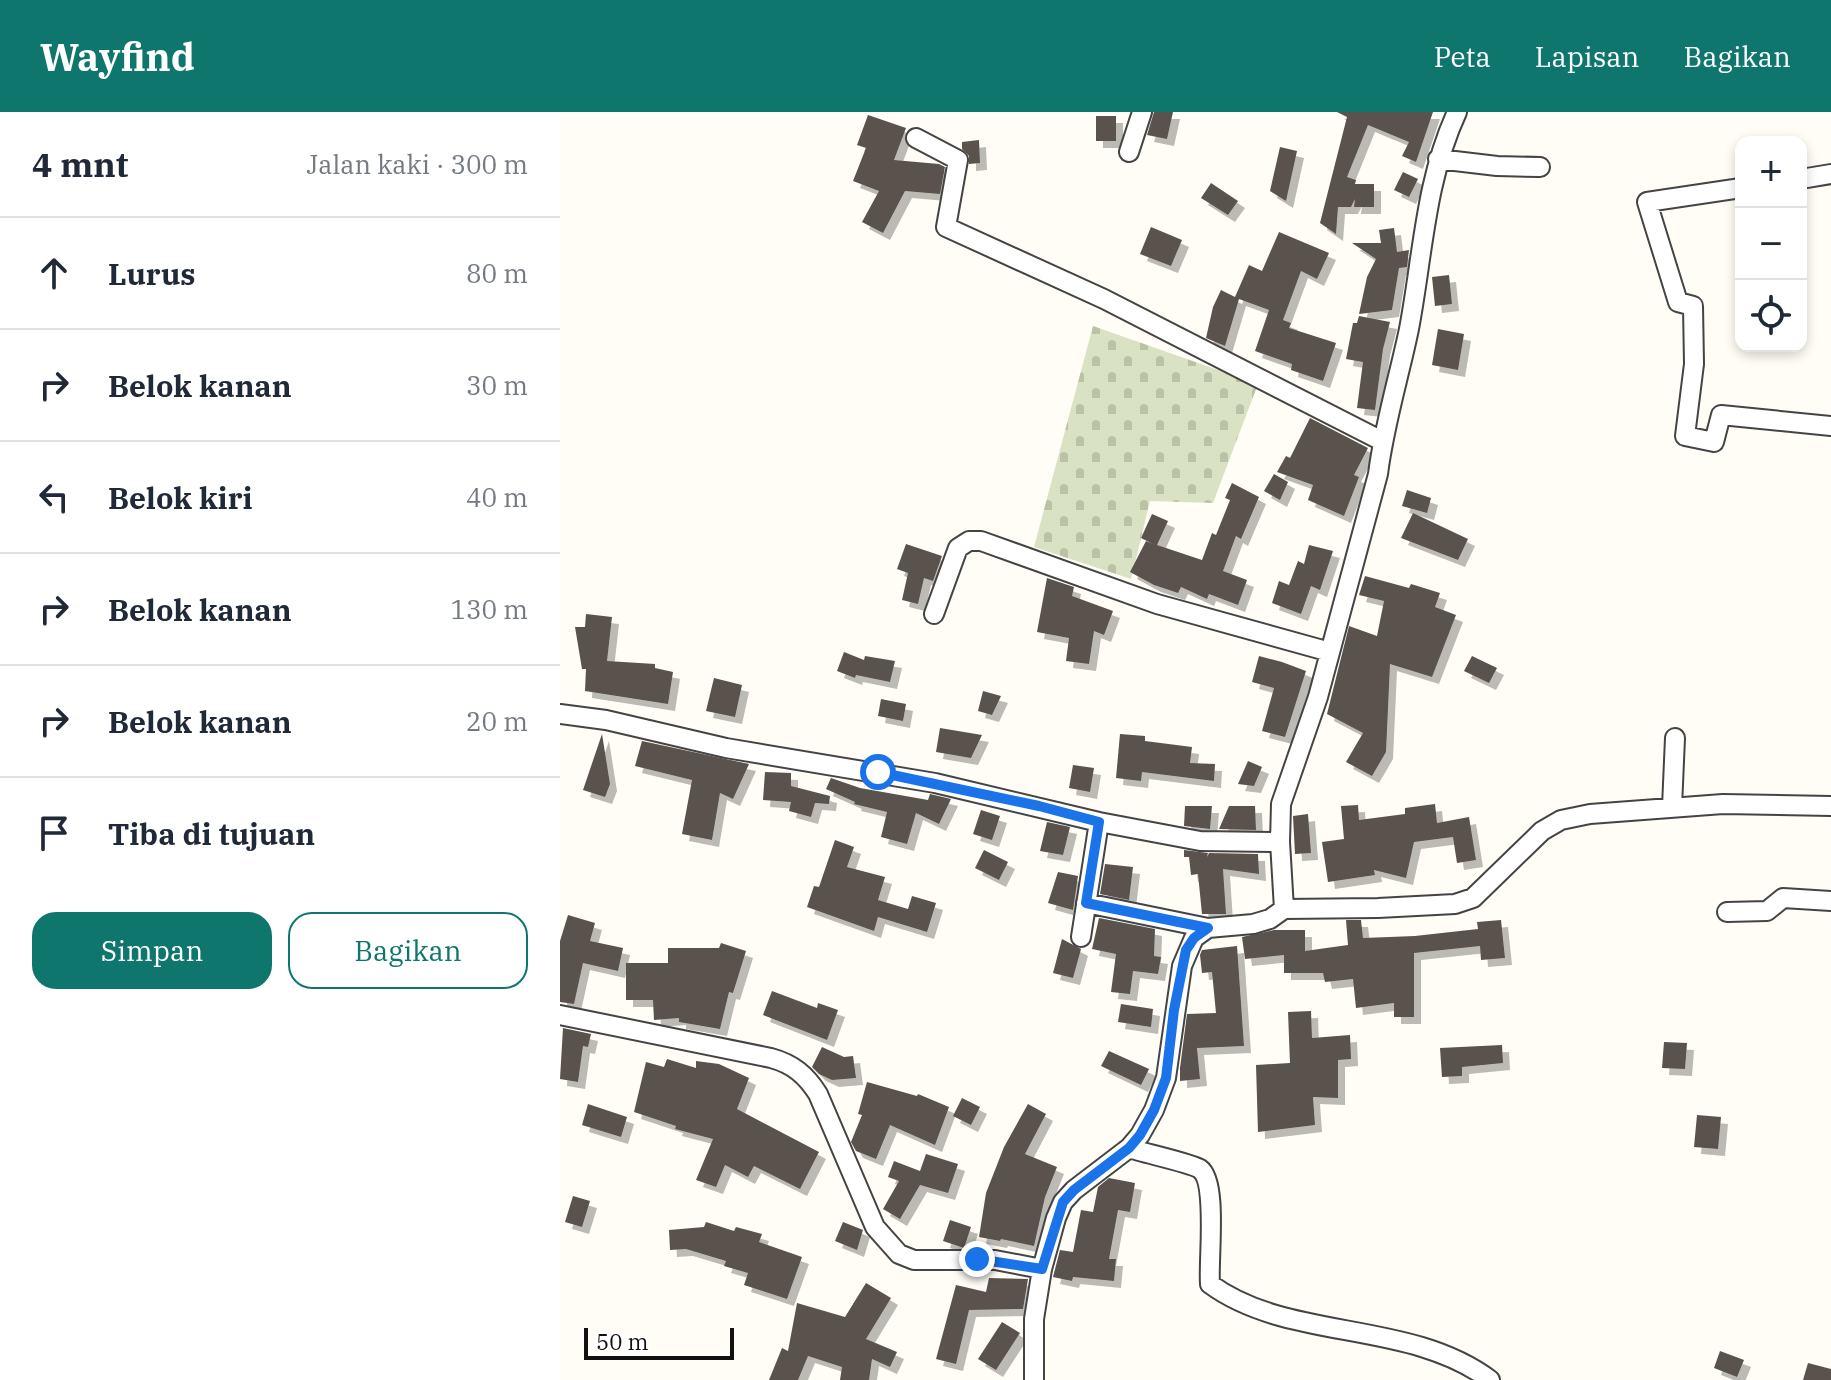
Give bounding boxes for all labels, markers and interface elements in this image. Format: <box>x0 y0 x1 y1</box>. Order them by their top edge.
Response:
text: Wayfind <box>40 32 195 81</box>
text: Peta <box>1434 38 1491 75</box>
text: Lapisan <box>1535 38 1640 75</box>
text: Bagikan <box>1684 38 1791 75</box>
map controls <box>1735 136 1807 352</box>
button: + <box>1735 136 1807 208</box>
text: 4 mnt <box>32 142 129 186</box>
text: Jalan kaki · 300 m <box>307 147 528 181</box>
button: − <box>1735 208 1807 280</box>
icon: ahead <box>32 251 76 295</box>
text: Lurus <box>108 254 196 293</box>
text: 80 m <box>466 256 528 290</box>
button: locate <box>1735 280 1807 352</box>
icon: right <box>32 363 76 407</box>
text: Belok kanan <box>108 366 292 405</box>
text: 30 m <box>466 368 528 402</box>
icon: left <box>32 475 76 519</box>
text: Belok kiri <box>108 478 253 517</box>
text: 40 m <box>466 480 528 514</box>
icon: right <box>32 587 76 631</box>
text: Belok kanan <box>108 590 292 629</box>
text: 130 m <box>450 592 528 626</box>
icon: right <box>32 699 76 743</box>
text: Belok kanan <box>108 702 292 741</box>
text: 20 m <box>466 704 528 738</box>
route start <box>860 754 896 790</box>
icon: arrive <box>32 811 76 855</box>
text: Tiba di tujuan <box>108 814 315 853</box>
button: Simpan <box>32 912 272 989</box>
button: Bagikan <box>288 912 528 989</box>
route end <box>959 1241 995 1277</box>
scale bar <box>584 1324 734 1360</box>
text: 50 m <box>596 1327 648 1356</box>

